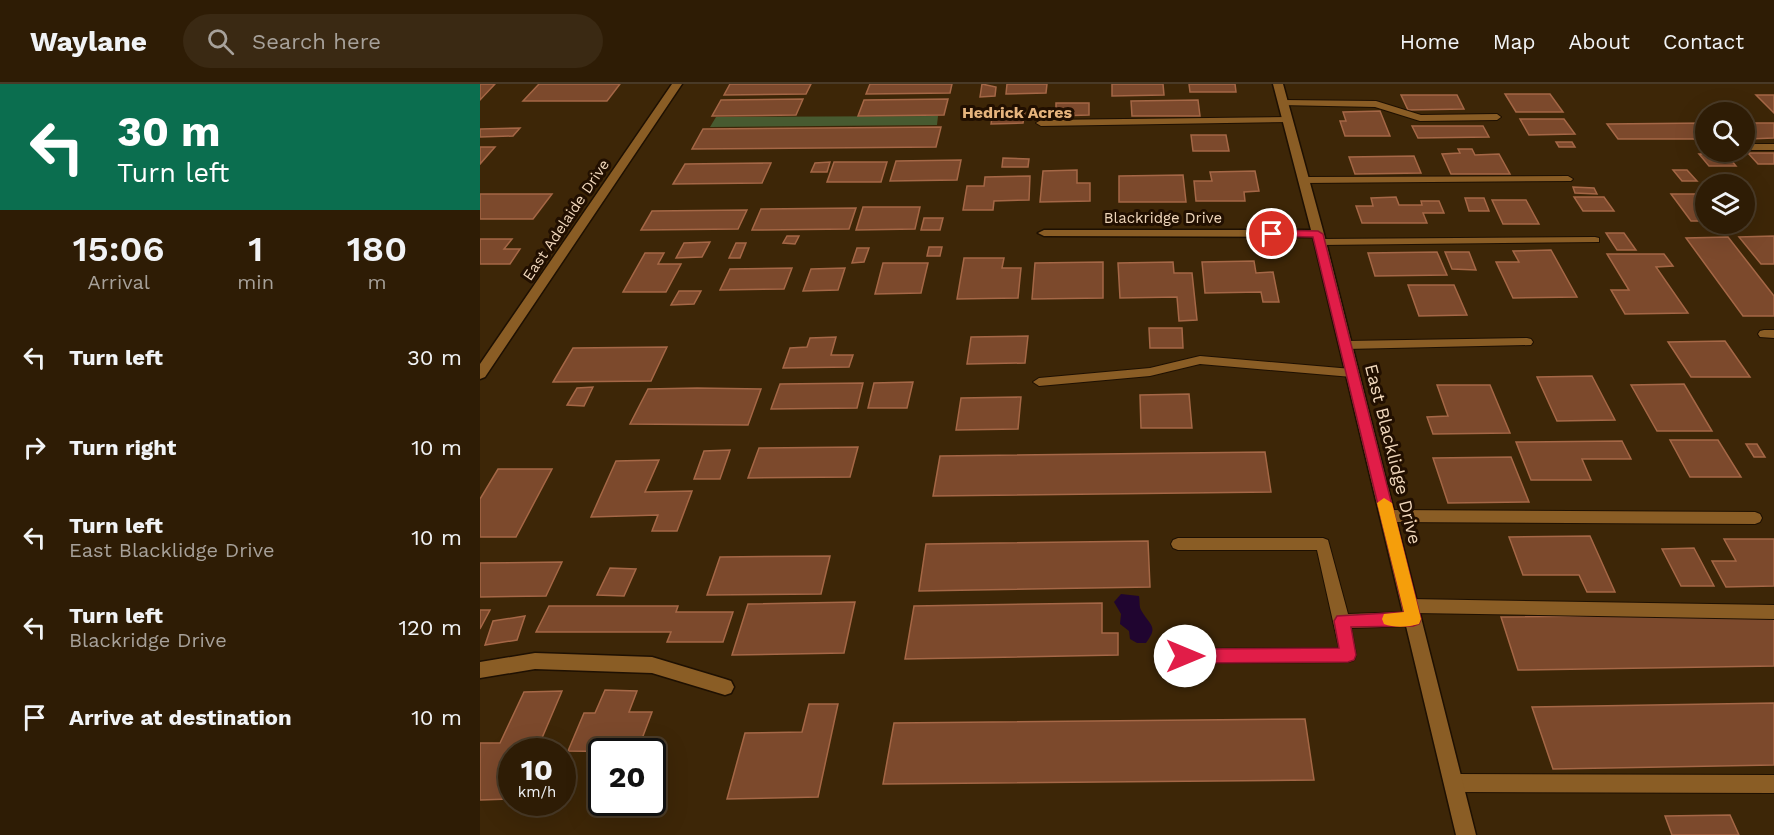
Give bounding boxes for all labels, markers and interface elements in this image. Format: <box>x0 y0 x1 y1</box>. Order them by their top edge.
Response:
search box <box>183 14 603 68</box>
text: Waylane <box>30 25 147 58</box>
icon: search <box>204 25 237 58</box>
text: Search here <box>252 29 381 54</box>
text: Home <box>1400 29 1460 54</box>
text: Map <box>1493 29 1536 54</box>
text: About <box>1569 29 1630 54</box>
text: Contact <box>1663 29 1744 54</box>
map controls <box>1695 102 1755 234</box>
button: search <box>1695 102 1755 162</box>
district label: Hedrick Acres <box>962 103 1072 122</box>
text: 30 m <box>117 107 221 156</box>
icon: left <box>18 108 96 186</box>
street label: East Adelaide Drive <box>519 156 613 284</box>
text: Turn left <box>117 157 229 189</box>
button: layers <box>1695 174 1755 234</box>
pin <box>1246 208 1297 259</box>
street label: Blackridge Drive <box>1104 209 1222 227</box>
icon: arrive <box>1255 217 1288 250</box>
text: 15:06 <box>73 228 165 270</box>
text: 1 <box>248 228 263 270</box>
text: 180 <box>347 228 407 270</box>
text: Arrival <box>87 270 150 294</box>
text: min <box>237 270 274 294</box>
text: m <box>367 270 387 294</box>
icon: left <box>18 341 51 374</box>
text: Turn left <box>69 345 163 370</box>
text: 30 m <box>407 345 462 370</box>
street label: East Blacklidge Drive <box>1361 362 1426 546</box>
icon: right <box>18 431 51 464</box>
text: Turn right <box>69 435 176 460</box>
text: 10 m <box>411 435 462 460</box>
text: Turn left <box>69 513 163 538</box>
icon: left <box>18 521 51 554</box>
text: 10 m <box>411 525 462 550</box>
text: East Blacklidge Drive <box>69 538 275 562</box>
text: Turn left <box>69 603 163 628</box>
icon: left <box>18 611 51 644</box>
text: 120 m <box>398 615 462 640</box>
position arrow <box>1153 624 1217 688</box>
text: Blackridge Drive <box>69 628 227 652</box>
icon: arrive <box>18 701 51 734</box>
text: Arrive at destination <box>69 705 292 730</box>
text: 10 m <box>411 705 462 730</box>
speed limit sign: 20 <box>588 738 666 816</box>
text: 10 <box>521 752 553 787</box>
text: km/h <box>518 783 556 801</box>

